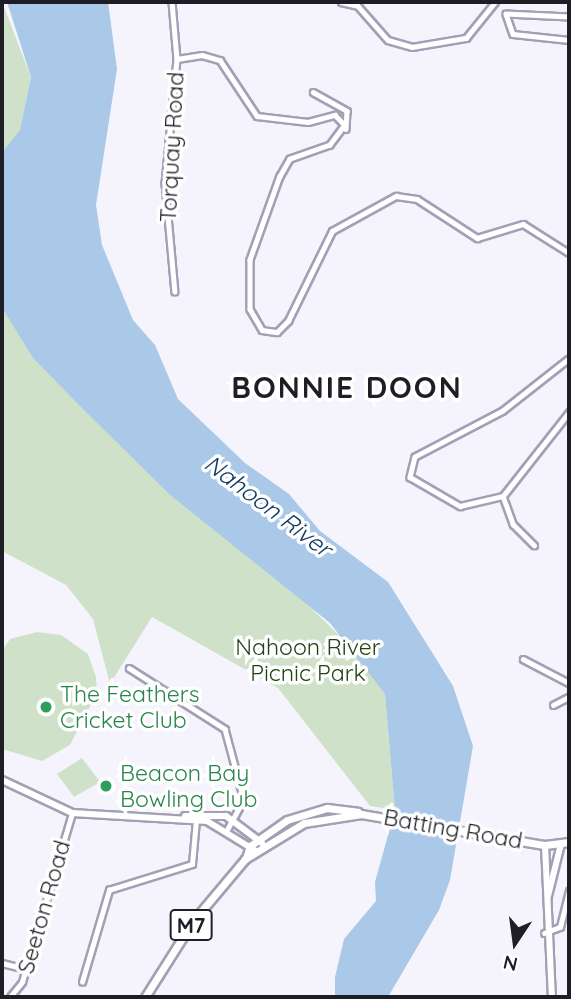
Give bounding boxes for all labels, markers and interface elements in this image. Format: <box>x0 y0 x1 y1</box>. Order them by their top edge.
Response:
street label: Torquay Road <box>154 71 190 223</box>
district label: BONNIE DOON <box>233 369 461 405</box>
water label: Nahoon River <box>199 449 337 563</box>
park label: Nahoon River Picnic Park <box>235 633 381 687</box>
place label: The Feathers Cricket Club <box>60 680 199 734</box>
marker: The Feathers Cricket Club <box>38 699 54 715</box>
place label: Beacon Bay Bowling Club <box>120 759 257 813</box>
marker: Beacon Bay Bowling Club <box>98 778 114 794</box>
street label: Batting Road <box>381 803 525 855</box>
street label: Seeton Road <box>12 837 76 977</box>
road number: M7 <box>168 908 214 942</box>
north arrow <box>480 908 550 978</box>
text: N <box>501 950 520 977</box>

